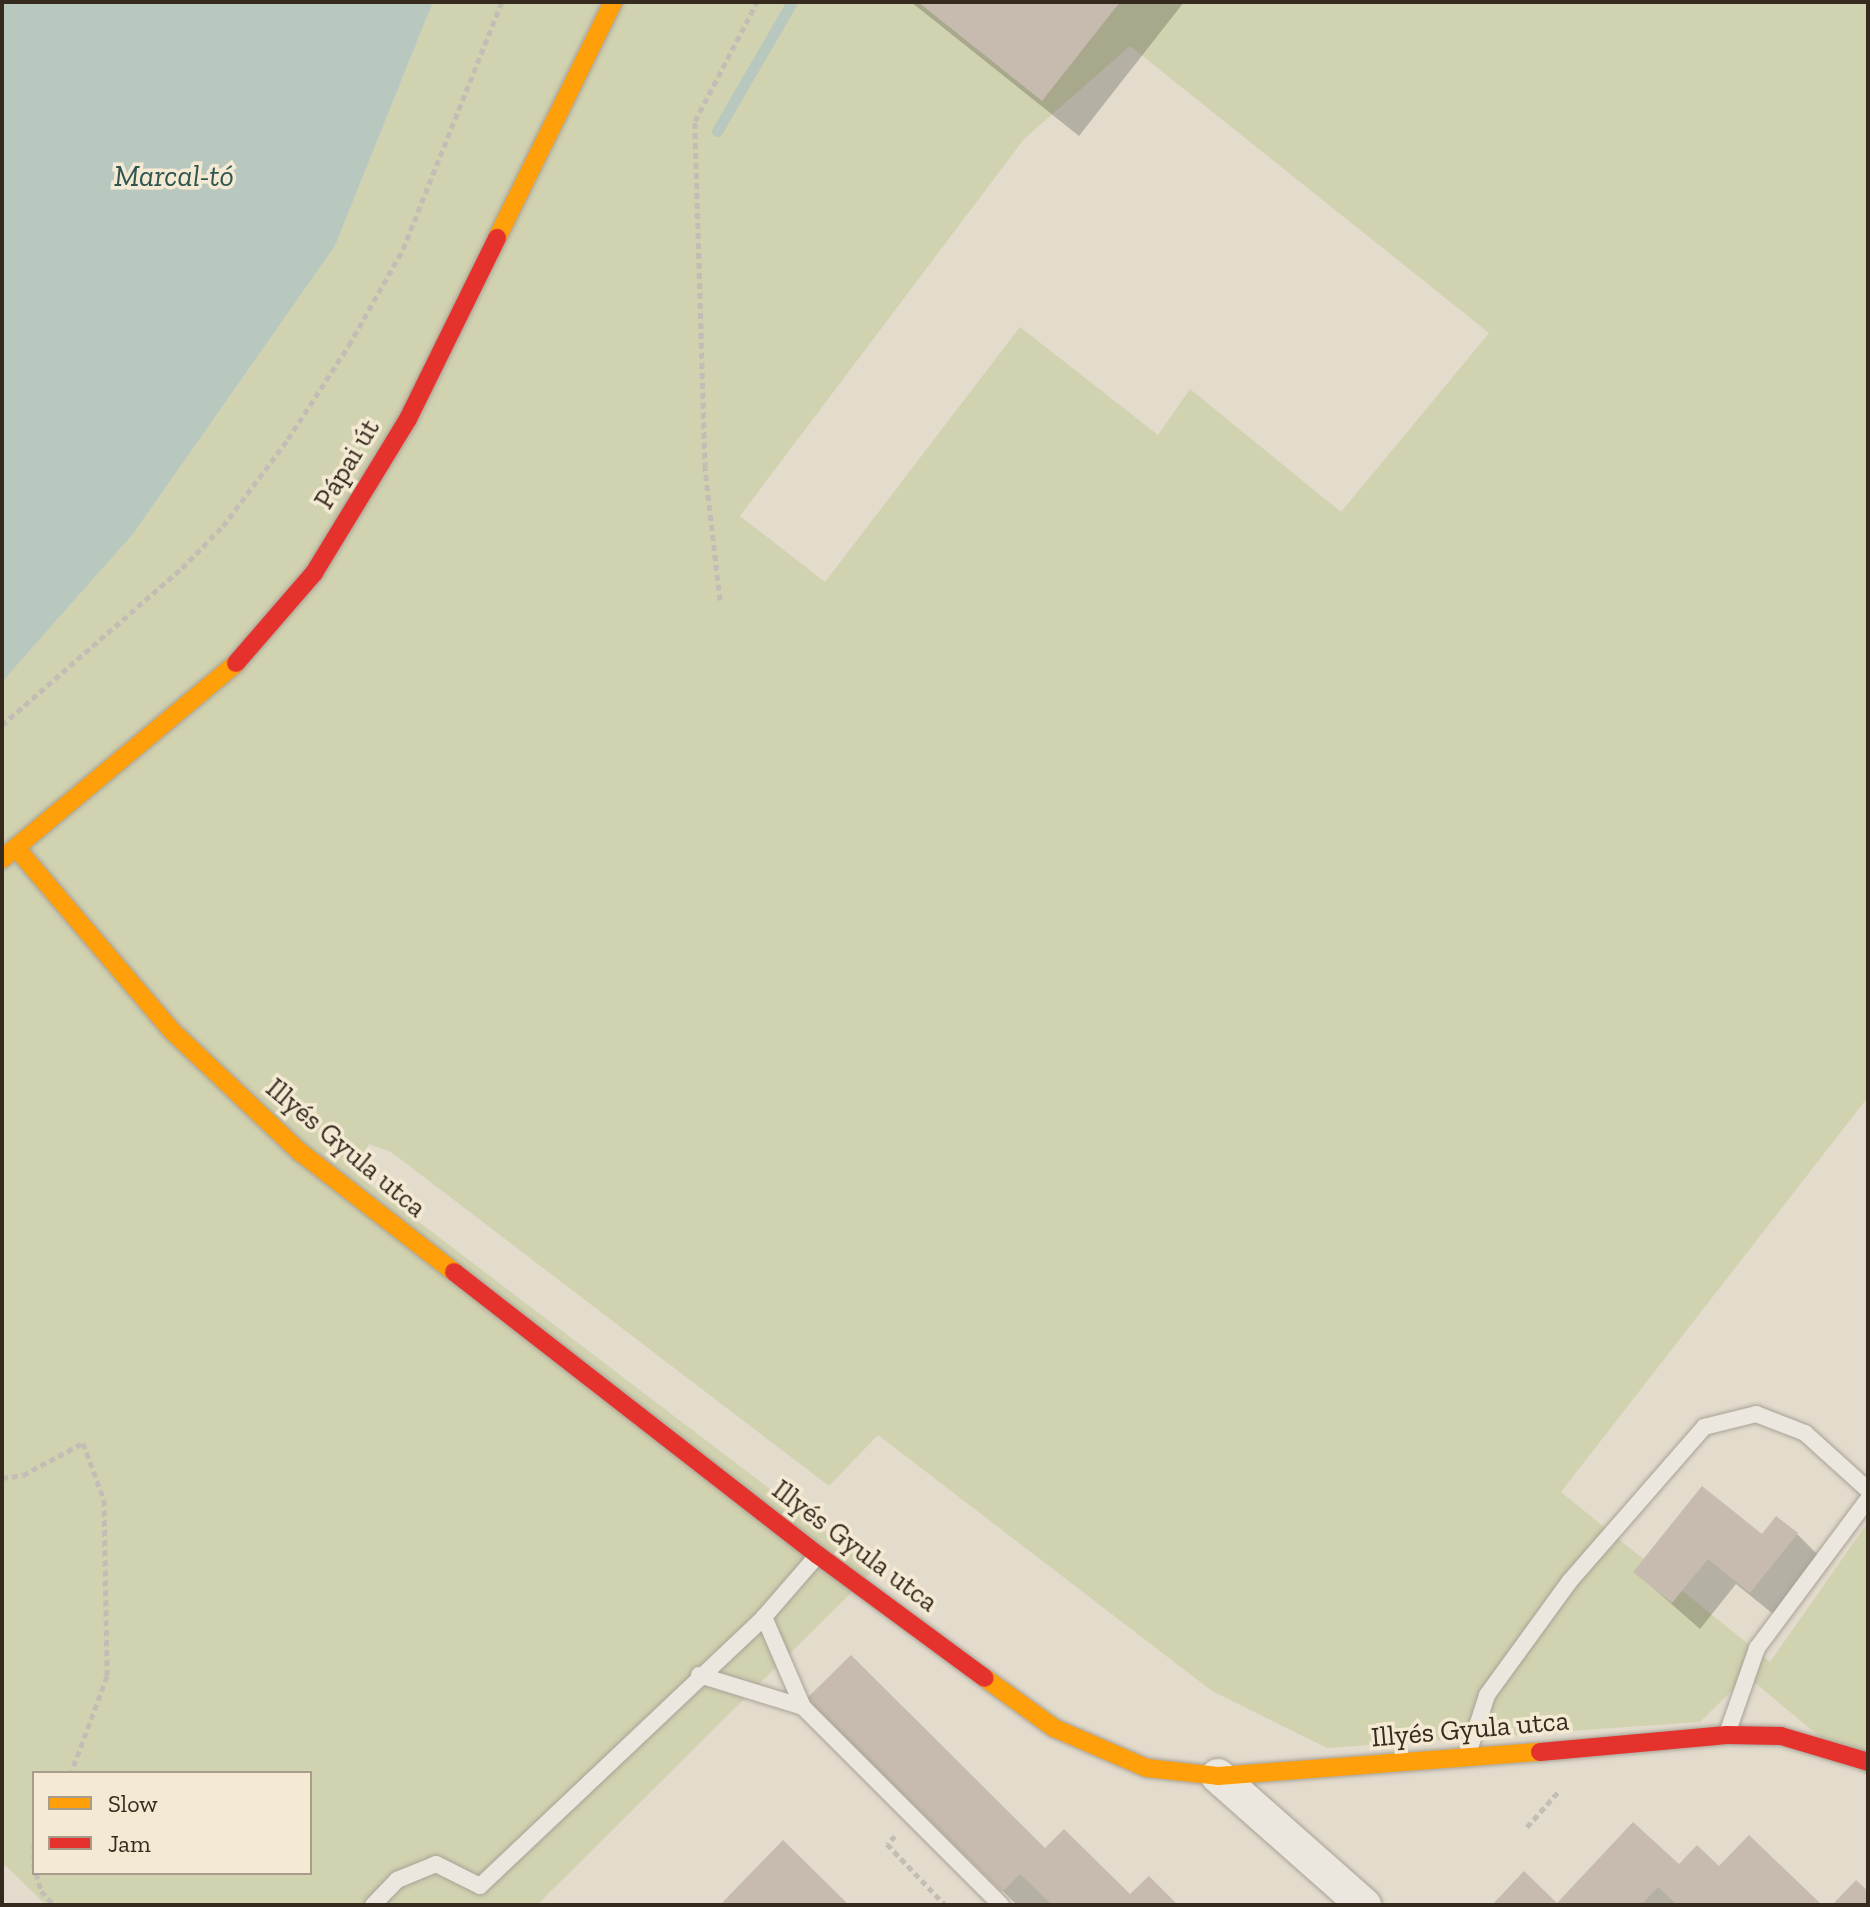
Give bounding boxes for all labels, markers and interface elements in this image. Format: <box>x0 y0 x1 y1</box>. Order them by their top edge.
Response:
water label: Marcal-tó <box>114 158 234 194</box>
street label: Pápai út <box>307 413 387 515</box>
street label: Illyés Gyula utca <box>259 1071 433 1225</box>
street label: Illyés Gyula utca <box>766 1473 944 1619</box>
street label: Illyés Gyula utca <box>1370 1704 1570 1754</box>
legend <box>32 1771 312 1875</box>
text: Slow <box>108 1789 158 1818</box>
text: Jam <box>108 1829 151 1858</box>

